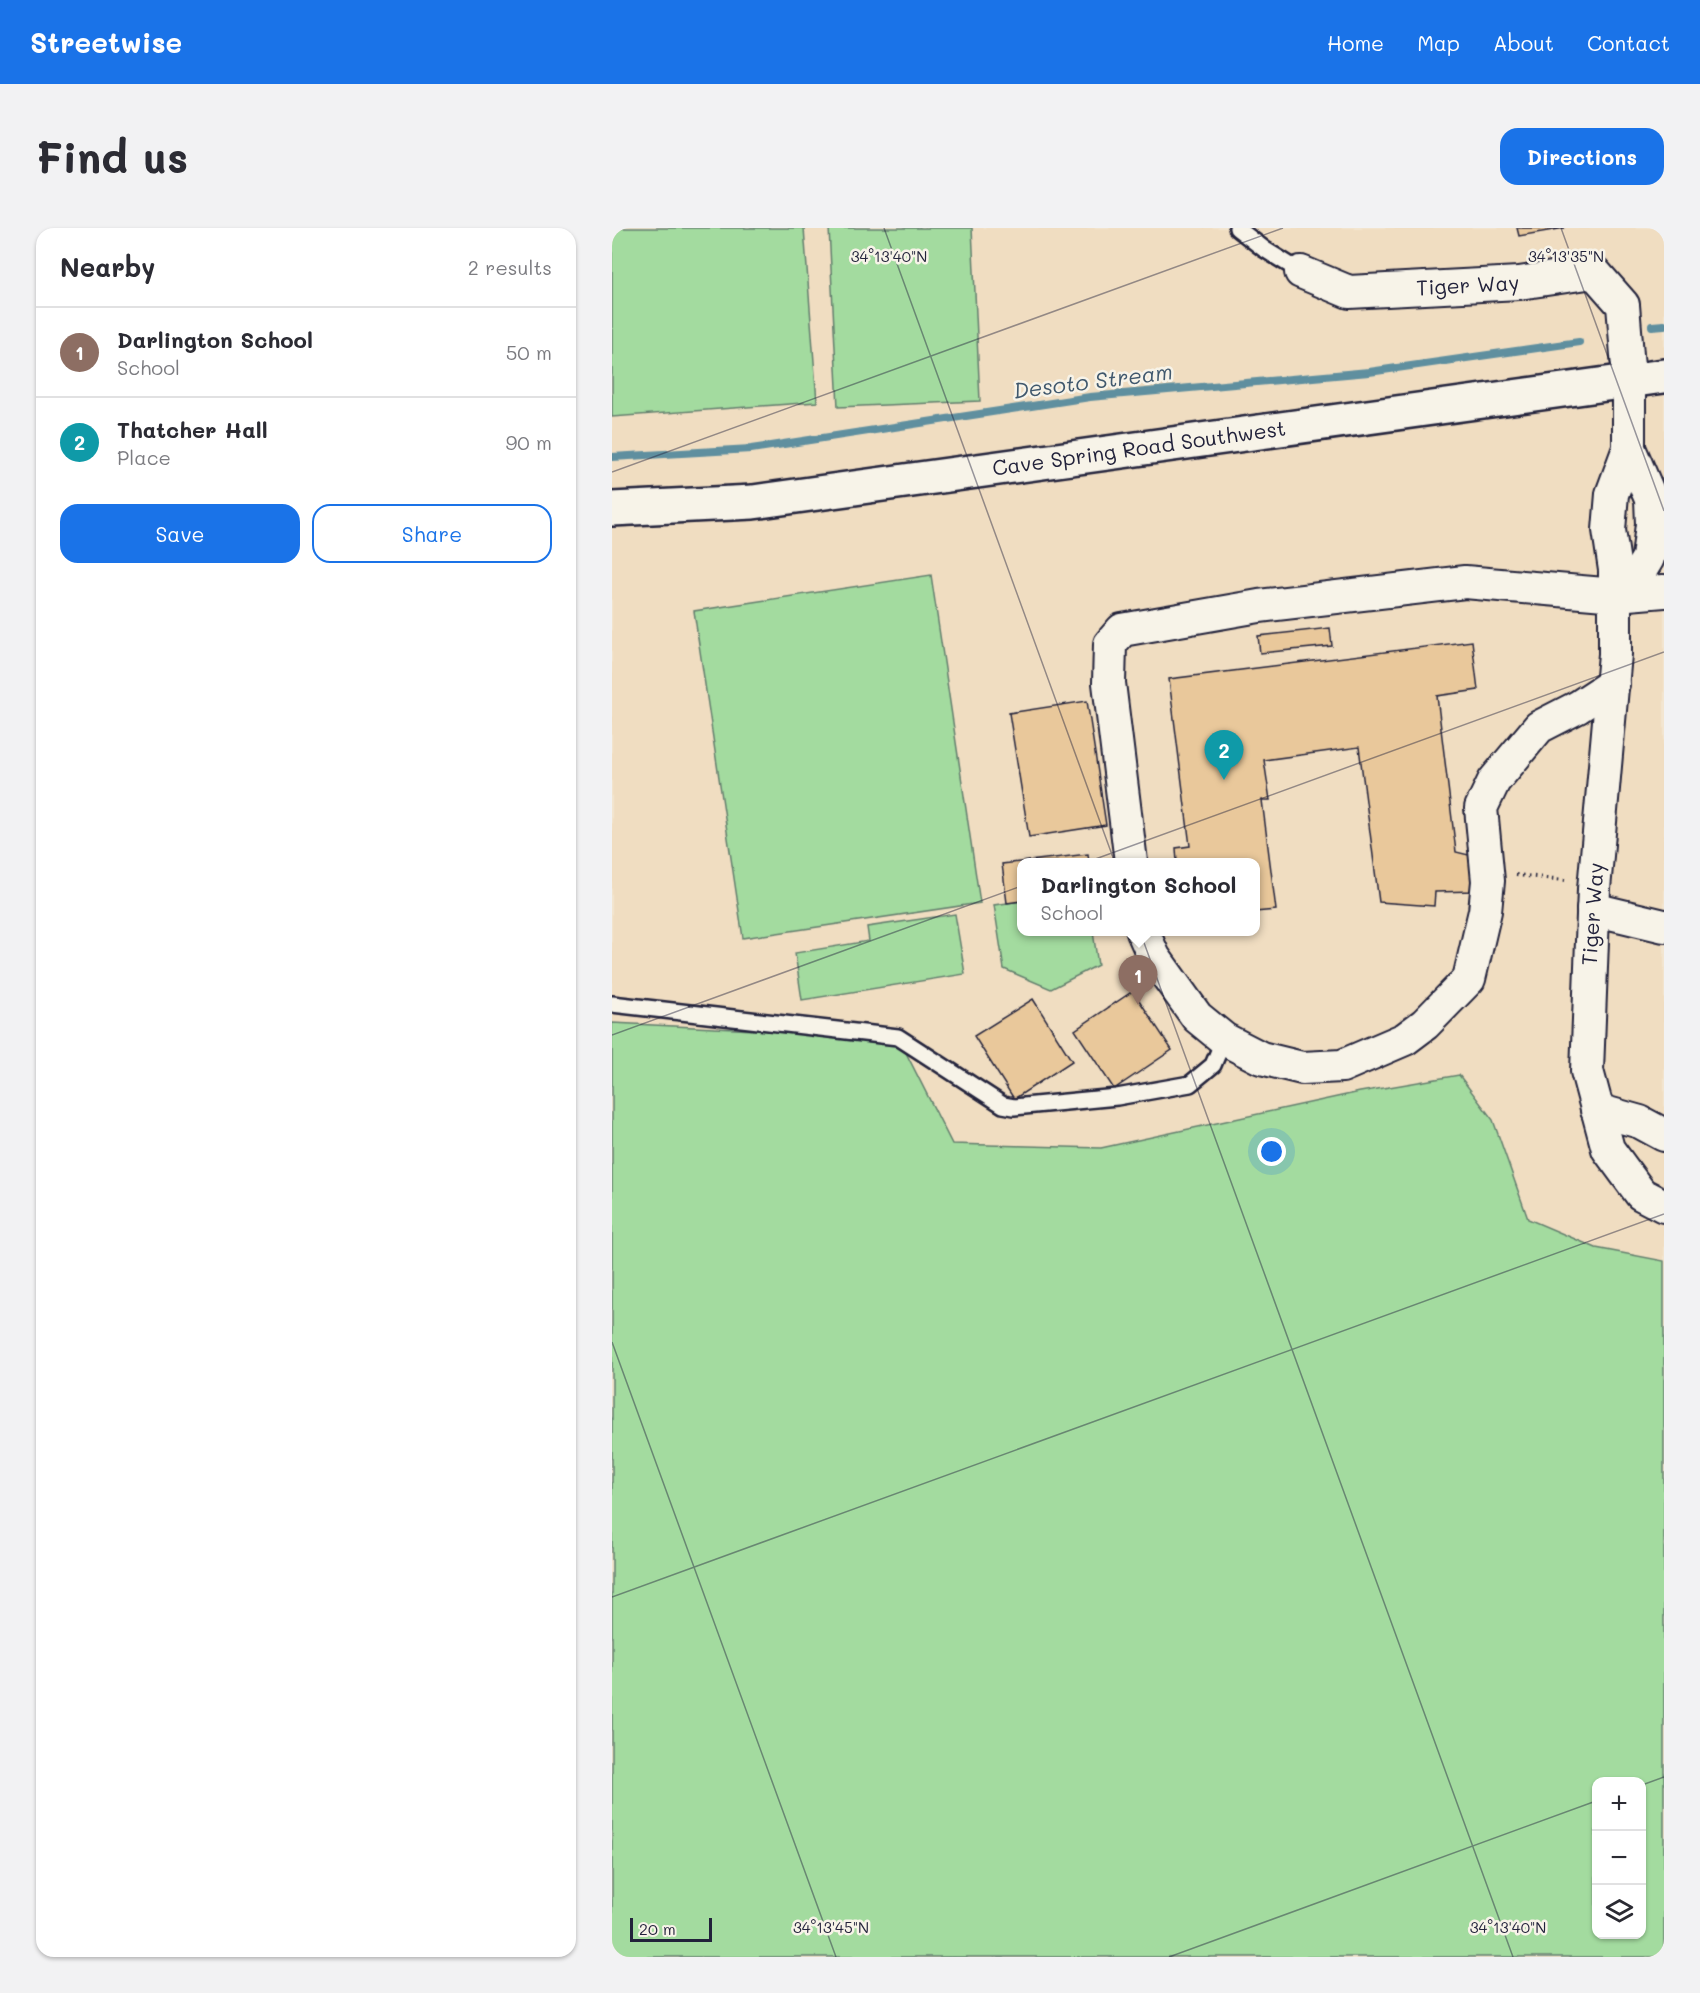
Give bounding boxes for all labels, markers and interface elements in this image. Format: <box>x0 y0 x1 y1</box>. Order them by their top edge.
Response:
text: Streetwise <box>30 24 182 60</box>
text: Home <box>1327 29 1384 56</box>
text: Map <box>1417 29 1460 56</box>
text: About <box>1493 29 1554 56</box>
text: Contact <box>1587 29 1670 56</box>
button: Directions <box>1500 128 1664 185</box>
text: Find us <box>36 129 188 184</box>
text: 34°13'40"N <box>851 246 927 266</box>
text: 34°13'35"N <box>1528 246 1604 266</box>
text: Nearby <box>60 250 155 284</box>
text: 2 results <box>468 254 552 280</box>
street label: Tiger Way <box>1416 268 1520 300</box>
text: Darlington School <box>117 325 313 354</box>
text: 1 <box>75 339 84 365</box>
text: 50 m <box>506 339 552 365</box>
text: School <box>117 354 180 380</box>
water label: Desoto Stream <box>1012 356 1174 405</box>
street label: Cave Spring Road Southwest <box>990 413 1287 481</box>
text: Thatcher Hall <box>117 415 268 444</box>
text: 2 <box>74 429 85 455</box>
text: 90 m <box>506 429 552 455</box>
text: Place <box>117 444 171 470</box>
button: Save <box>60 504 300 563</box>
button: Share <box>312 504 552 563</box>
pin: 2 <box>1204 730 1244 780</box>
popup <box>1017 858 1260 936</box>
street label: Tiger Way <box>1574 862 1609 966</box>
text: Darlington School <box>1041 870 1236 899</box>
text: School <box>1041 899 1104 925</box>
pin: 1 <box>1118 956 1158 1005</box>
your location <box>1257 1137 1286 1166</box>
map controls <box>1592 1777 1646 1939</box>
button: + <box>1592 1777 1646 1831</box>
button: − <box>1592 1831 1646 1885</box>
button: layers <box>1592 1885 1646 1939</box>
scale bar <box>630 1915 712 1942</box>
text: 34°13'45"N <box>793 1917 869 1937</box>
text: 34°13'40"N <box>1470 1917 1546 1937</box>
text: 20 m <box>639 1918 676 1939</box>

